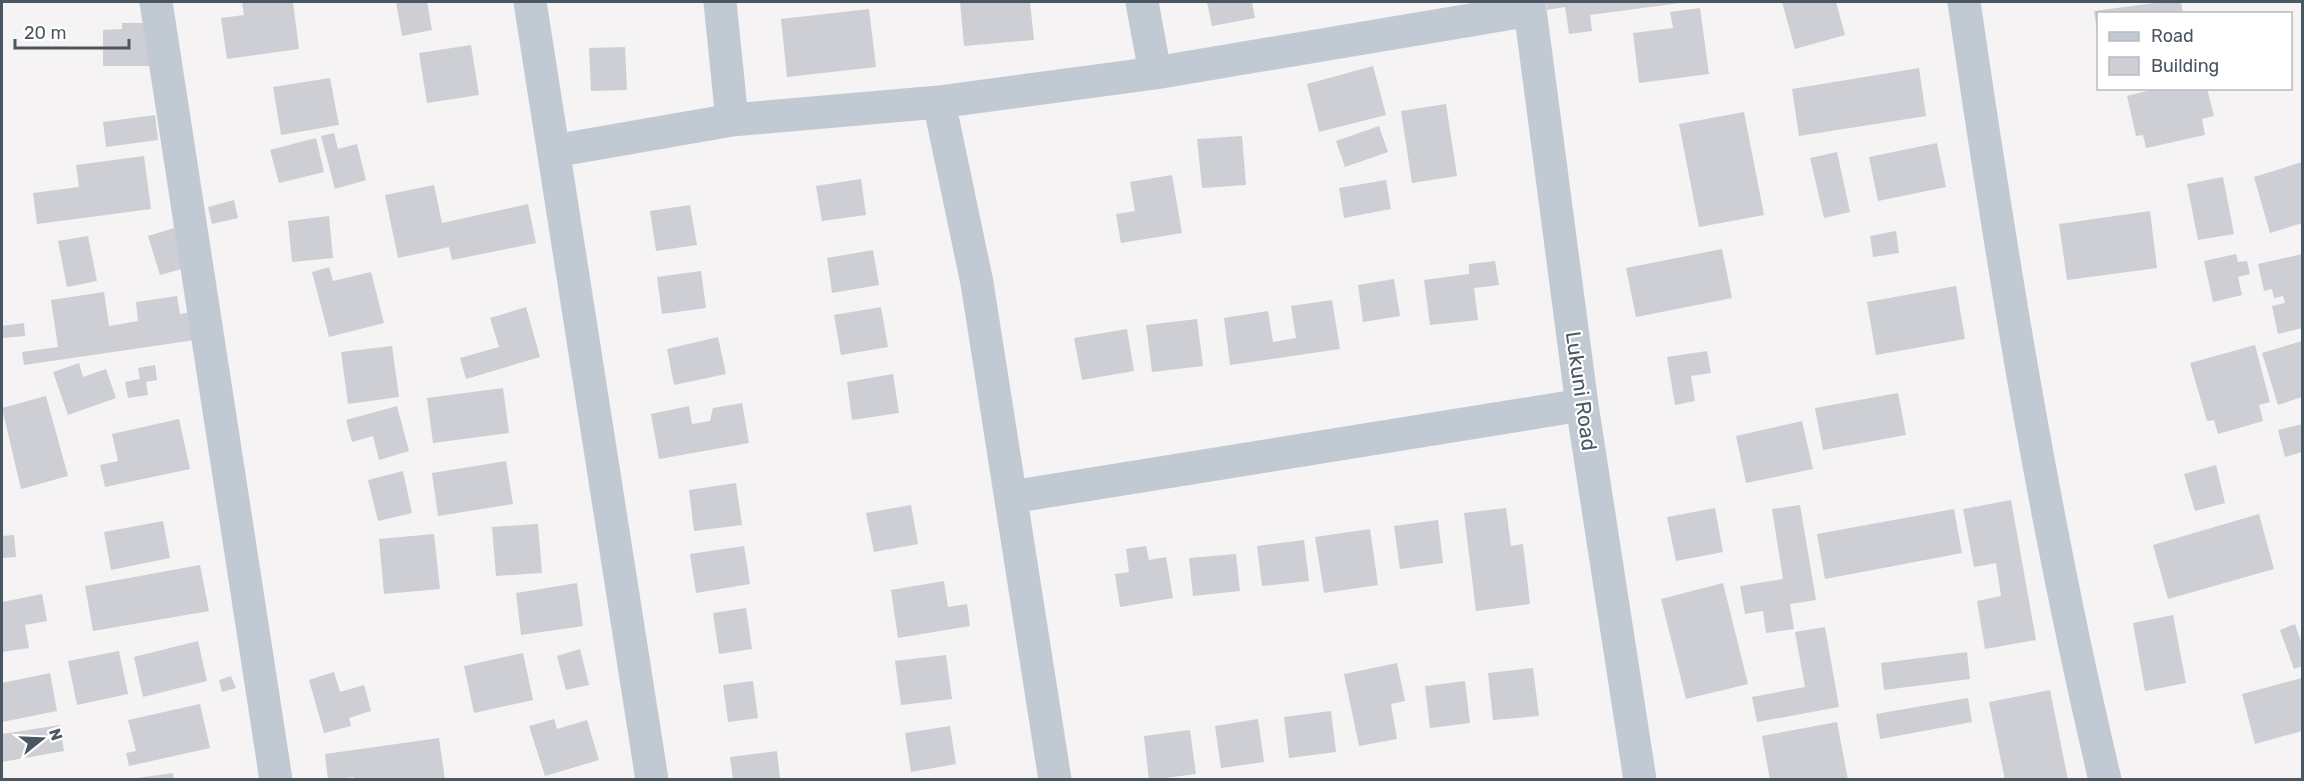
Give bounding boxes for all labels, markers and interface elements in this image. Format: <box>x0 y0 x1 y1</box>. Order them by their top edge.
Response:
scale bar <box>15 12 129 50</box>
legend <box>2097 12 2292 90</box>
text: 20 m <box>24 22 66 44</box>
text: Road <box>2151 25 2194 47</box>
text: Building <box>2151 55 2219 77</box>
street label: Lukuni Road <box>1561 330 1602 452</box>
north arrow <box>12 709 72 769</box>
text: N <box>45 726 67 743</box>

